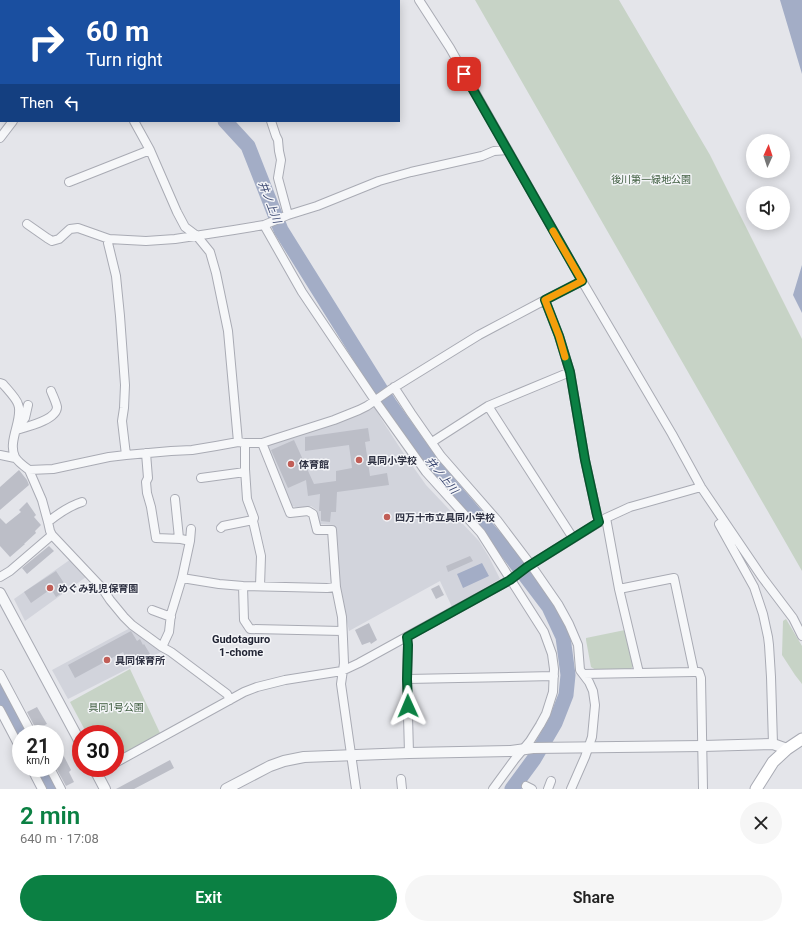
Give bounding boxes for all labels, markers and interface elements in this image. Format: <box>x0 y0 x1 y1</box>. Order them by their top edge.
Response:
text: 60 m <box>86 15 149 48</box>
icon: right <box>20 16 72 68</box>
text: Turn right <box>86 49 163 70</box>
pin <box>447 57 481 91</box>
icon: arrive <box>453 63 475 85</box>
icon: left <box>61 92 83 114</box>
text: Then <box>20 94 53 112</box>
north arrow <box>746 134 790 178</box>
map controls <box>746 134 790 230</box>
park label: 後川第一緑地公園 <box>611 174 691 185</box>
water label: 井ノ上川 <box>256 179 284 226</box>
button: sound <box>746 186 790 230</box>
water label: 井ノ上川 <box>423 454 461 497</box>
marker: 具同小学校 <box>354 455 364 465</box>
place label: 具同小学校 <box>367 455 417 466</box>
marker: 体育館 <box>286 459 296 469</box>
place label: 体育館 <box>298 459 329 470</box>
marker: 四万十市立具同小学校 <box>382 512 392 522</box>
place label: 四万十市立具同小学校 <box>395 512 495 523</box>
marker: めぐみ乳児保育園 <box>45 583 55 593</box>
place label: めぐみ乳児保育園 <box>58 583 138 594</box>
district label: Gudotaguro 1-chome <box>212 633 270 659</box>
marker: 具同保育所 <box>102 655 112 665</box>
place label: 具同保育所 <box>115 655 165 666</box>
position arrow <box>387 685 429 727</box>
park label: 具同1号公園 <box>88 702 144 713</box>
speed limit sign: 30 <box>72 725 124 777</box>
text: 21 <box>27 734 49 758</box>
text: km/h <box>26 755 50 766</box>
text: 2 min <box>20 802 80 830</box>
button: close <box>740 802 782 844</box>
text: 640 m · 17:08 <box>20 831 99 846</box>
button: Exit <box>20 875 397 921</box>
button: Share <box>405 875 782 921</box>

